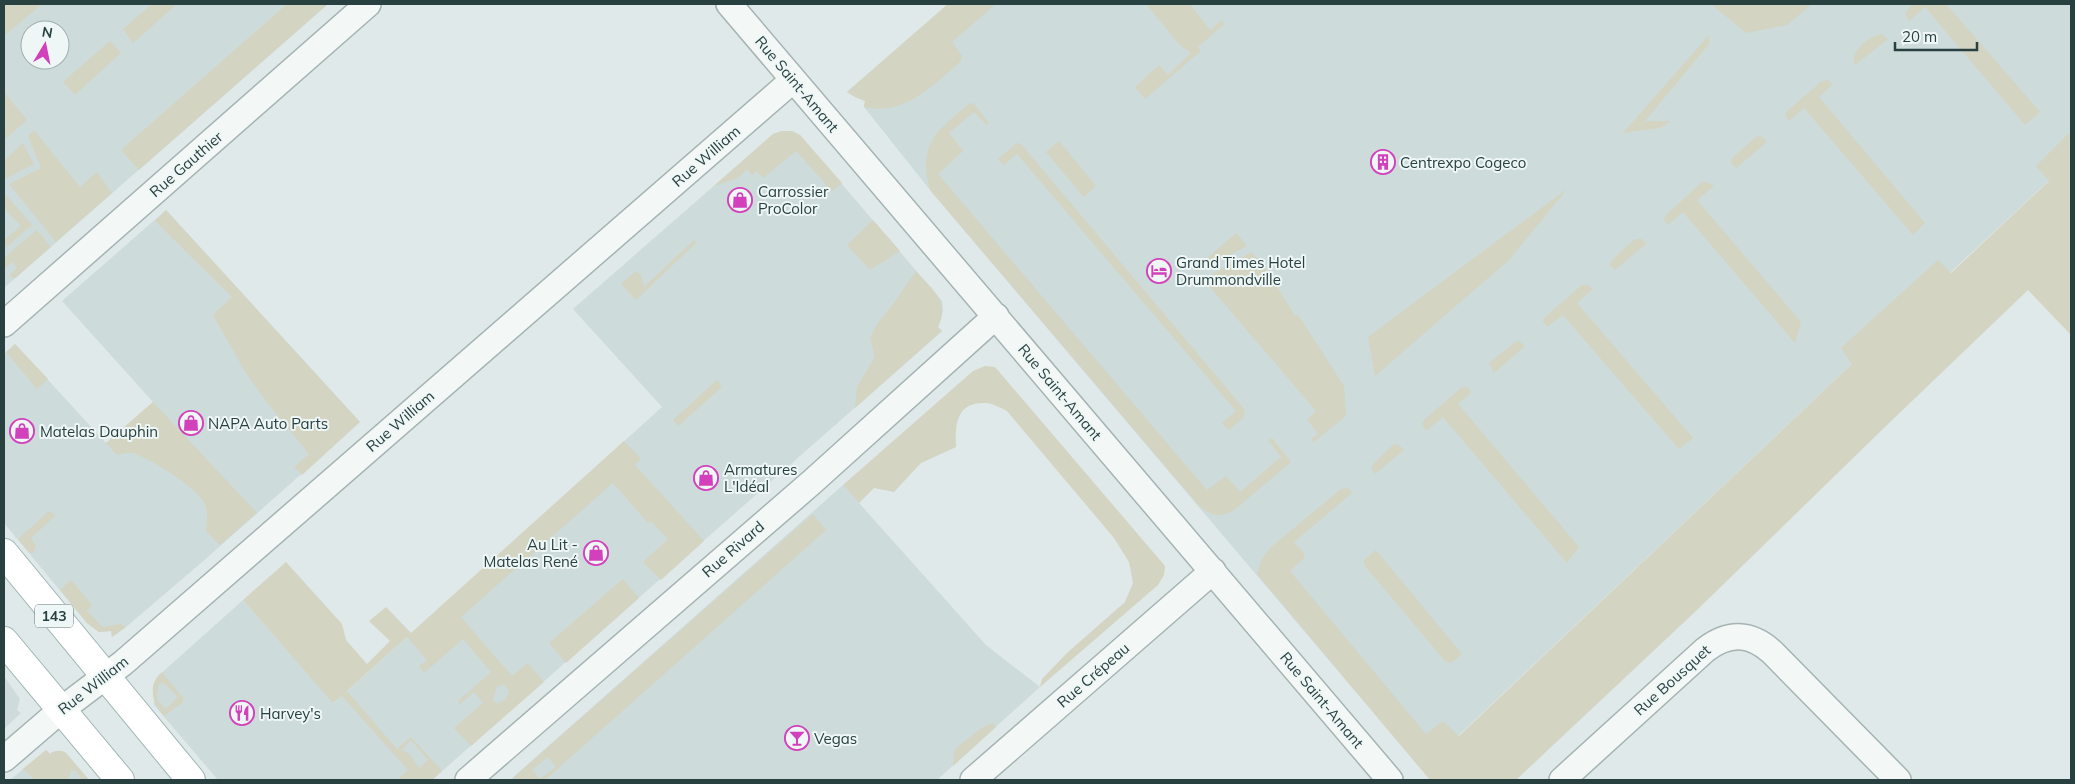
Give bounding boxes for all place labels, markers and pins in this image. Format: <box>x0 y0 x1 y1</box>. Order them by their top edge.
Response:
building icon: Centrexpo Cogeco <box>1370 149 1396 175</box>
place label: Centrexpo Cogeco <box>1400 153 1526 172</box>
place label: Carrossier ProColor <box>758 182 829 218</box>
shop icon: Carrossier ProColor <box>727 187 753 213</box>
place label: Grand Times Hotel Drummondville <box>1176 253 1305 289</box>
hotel icon: Grand Times Hotel Drummondville <box>1146 258 1172 284</box>
shop icon: NAPA Auto Parts <box>178 410 204 436</box>
place label: NAPA Auto Parts <box>208 414 328 433</box>
shop icon: Matelas Dauphin <box>9 418 35 444</box>
place label: Matelas Dauphin <box>40 422 158 441</box>
place label: Armatures L'Idéal <box>724 460 798 496</box>
shop icon: Armatures L'Idéal <box>693 465 719 491</box>
place label: Au Lit - Matelas René <box>484 535 578 571</box>
shop icon: Au Lit - Matelas René <box>583 540 609 566</box>
restaurant icon: Harvey's <box>229 700 255 726</box>
place label: Harvey's <box>260 704 321 723</box>
bar icon: Vegas <box>784 725 810 751</box>
place label: Vegas <box>814 729 857 748</box>

